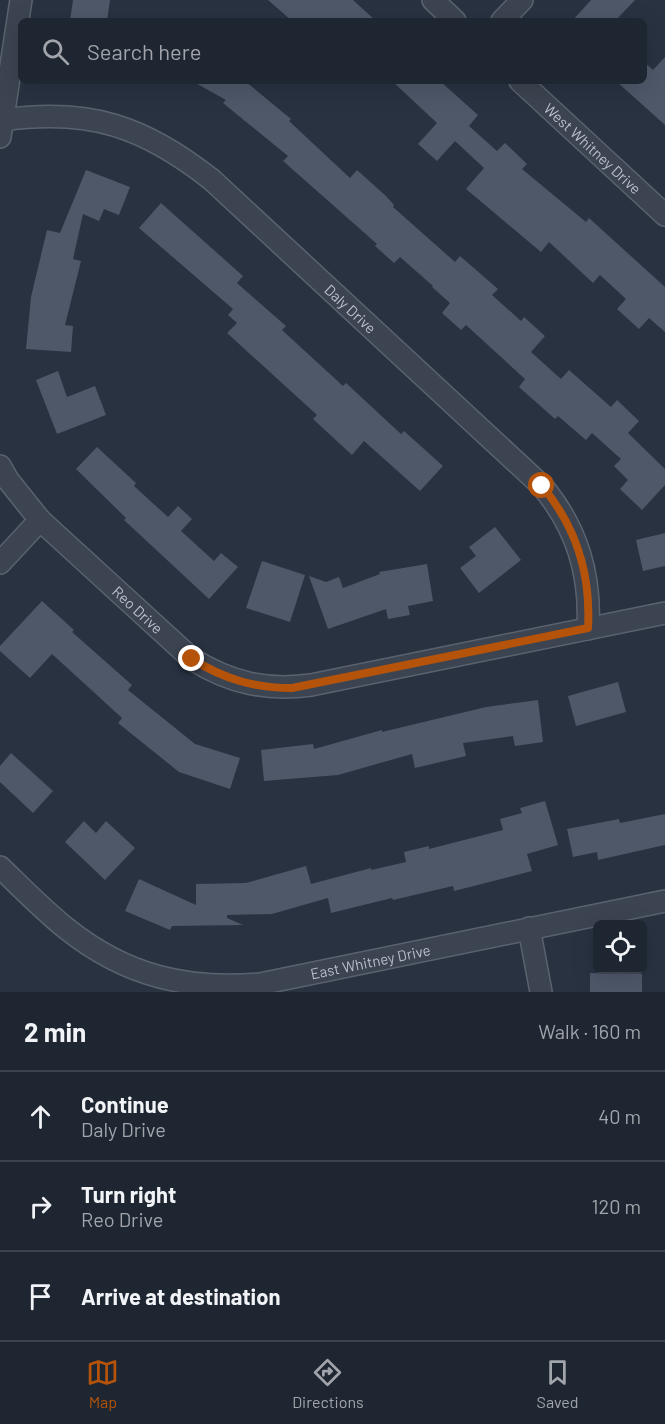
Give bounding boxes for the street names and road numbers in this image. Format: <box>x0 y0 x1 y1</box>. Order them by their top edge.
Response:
street label: West Whitney Drive <box>540 99 645 197</box>
street label: Daly Drive <box>321 280 380 337</box>
street label: Reo Drive <box>109 582 167 637</box>
street label: East Whitney Drive <box>309 940 432 982</box>

